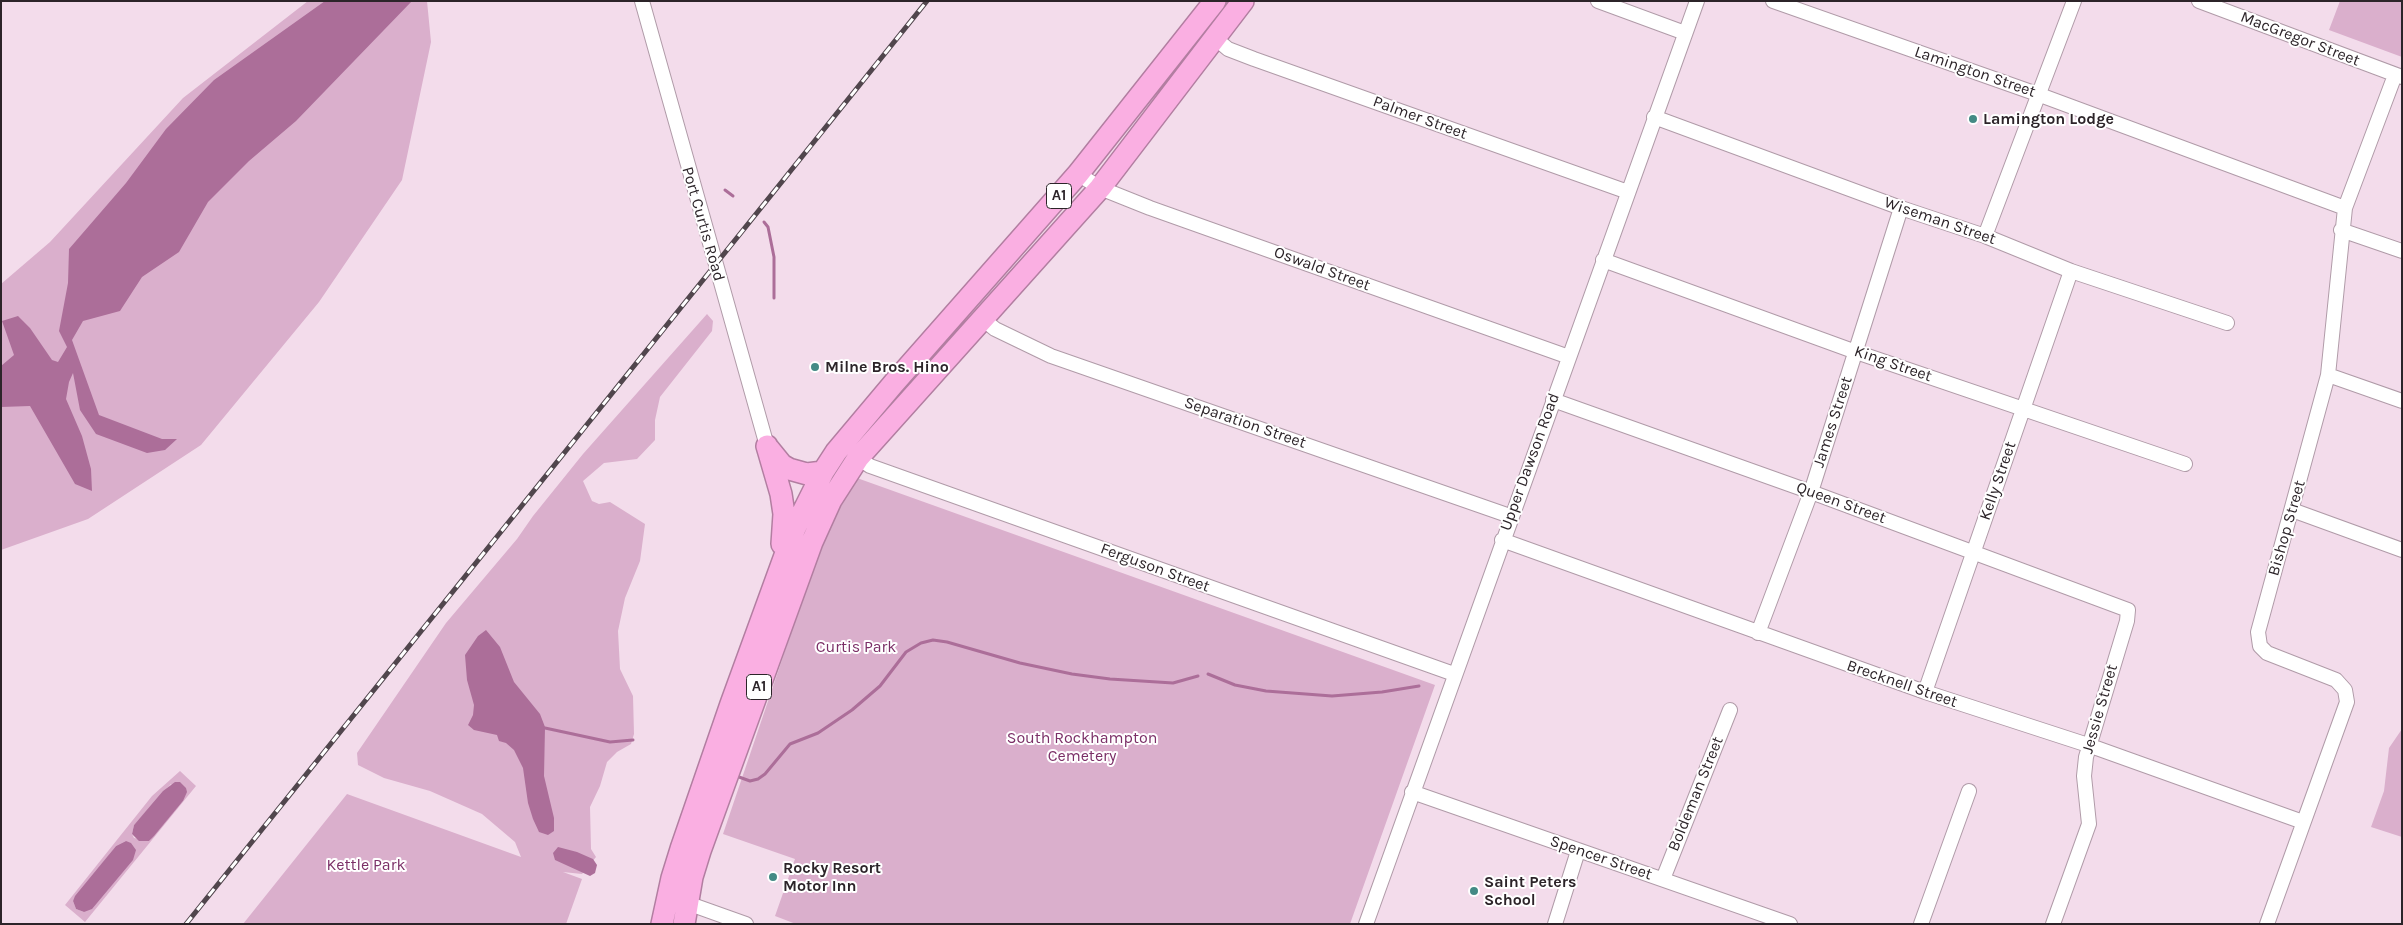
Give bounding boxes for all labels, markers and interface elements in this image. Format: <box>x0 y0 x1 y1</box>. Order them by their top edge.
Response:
street label: MacGregor Street <box>2238 7 2362 71</box>
street label: Lamington Street <box>1912 42 2038 102</box>
street label: Palmer Street <box>1370 92 1470 144</box>
place label: Lamington Lodge <box>1983 109 2114 129</box>
marker: Lamington Lodge <box>1967 113 1979 125</box>
street label: Port Curtis Road <box>677 164 729 284</box>
road number: A1 <box>1046 184 1072 208</box>
street label: Wiseman Street <box>1882 193 1998 249</box>
street label: Oswald Street <box>1271 243 1373 295</box>
street label: King Street <box>1852 342 1934 386</box>
place label: Milne Bros. Hino <box>825 357 949 377</box>
marker: Milne Bros. Hino <box>809 361 821 373</box>
street label: James Street <box>1809 374 1857 470</box>
street label: Upper Dawson Road <box>1496 390 1564 534</box>
street label: Separation Street <box>1182 393 1308 453</box>
street label: Kelly Street <box>1976 439 2020 523</box>
street label: Queen Street <box>1794 478 1888 528</box>
street label: Bishop Street <box>2264 478 2310 578</box>
street label: Ferguson Street <box>1098 539 1212 597</box>
park label: Curtis Park <box>816 637 896 657</box>
street label: Brecknell Street <box>1844 656 1960 712</box>
street label: Jessie Street <box>2078 662 2122 756</box>
road number: A1 <box>746 674 772 700</box>
park label: South Rockhampton Cemetery <box>1007 728 1157 766</box>
street label: Boldeman Street <box>1664 734 1728 854</box>
street label: Spencer Street <box>1547 832 1655 884</box>
park label: Kettle Park <box>327 855 405 875</box>
place label: Rocky Resort Motor Inn <box>783 858 881 896</box>
marker: Rocky Resort Motor Inn <box>767 871 779 883</box>
place label: Saint Peters School <box>1484 872 1576 910</box>
marker: Saint Peters School <box>1468 885 1480 897</box>

